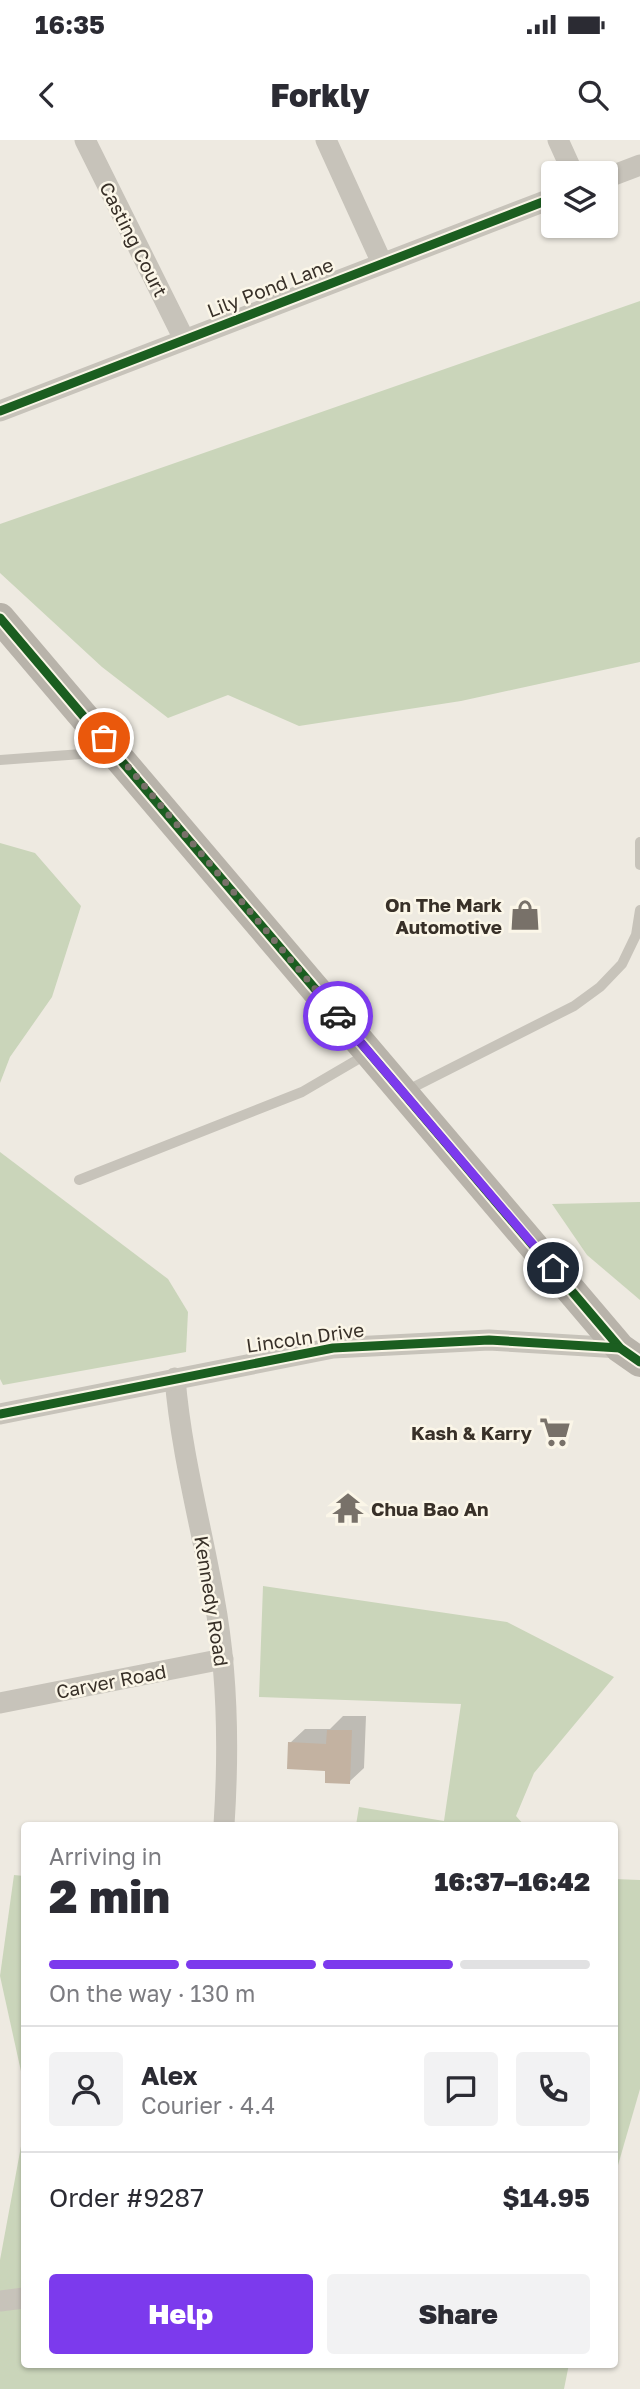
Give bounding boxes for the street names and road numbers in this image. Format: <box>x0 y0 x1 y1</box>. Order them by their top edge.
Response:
street label: Casting Court <box>95 178 173 300</box>
street label: Lily Pond Lane <box>204 252 336 322</box>
street label: Lincoln Drive <box>244 1317 366 1357</box>
street label: Kennedy Road <box>190 1534 234 1668</box>
street label: Carver Road <box>54 1659 168 1703</box>

